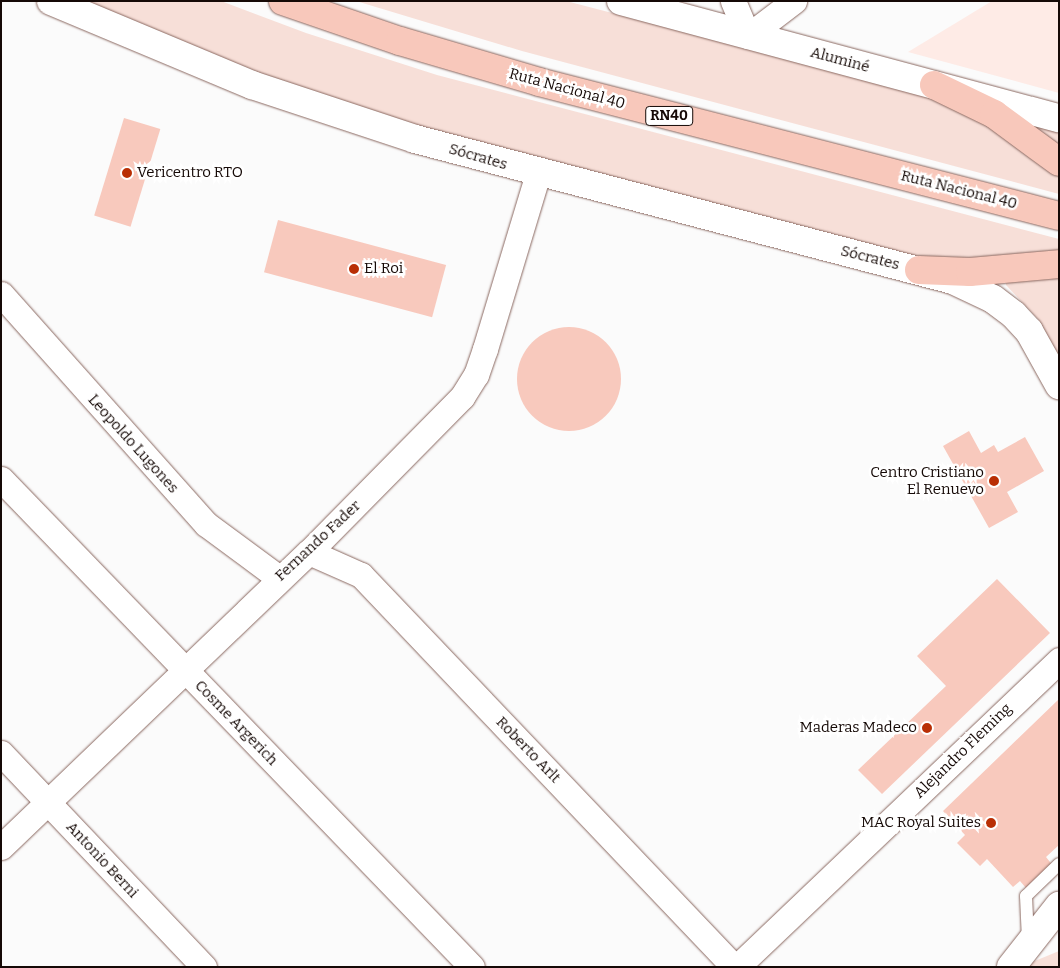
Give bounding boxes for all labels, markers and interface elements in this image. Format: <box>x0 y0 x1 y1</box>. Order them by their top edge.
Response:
street label: Aluminé <box>808 43 872 77</box>
street label: Ruta Nacional 40 <box>507 65 627 113</box>
road number: RN40 <box>644 104 694 128</box>
street label: Sócrates <box>447 140 509 174</box>
place label: Vericentro RTO <box>137 164 243 182</box>
marker: Vericentro RTO <box>121 167 133 179</box>
street label: Ruta Nacional 40 <box>899 167 1019 213</box>
street label: Sócrates <box>839 242 901 274</box>
place label: El Roi <box>364 260 403 278</box>
marker: El Roi <box>348 263 360 275</box>
street label: Leopoldo Lugones <box>84 391 182 497</box>
place label: Centro Cristiano El Renuevo <box>870 463 984 498</box>
marker: Centro Cristiano El Renuevo <box>988 475 1000 487</box>
street label: Fernando Fader <box>272 497 364 585</box>
street label: Cosme Argerich <box>191 677 281 769</box>
street label: Alejandro Fleming <box>910 700 1016 802</box>
street label: Roberto Arlt <box>492 713 564 787</box>
place label: Maderas Madeco <box>800 719 917 737</box>
marker: Maderas Madeco <box>921 722 933 734</box>
place label: MAC Royal Suites <box>861 814 981 832</box>
marker: MAC Royal Suites <box>985 817 997 829</box>
street label: Antonio Berni <box>62 818 142 902</box>

